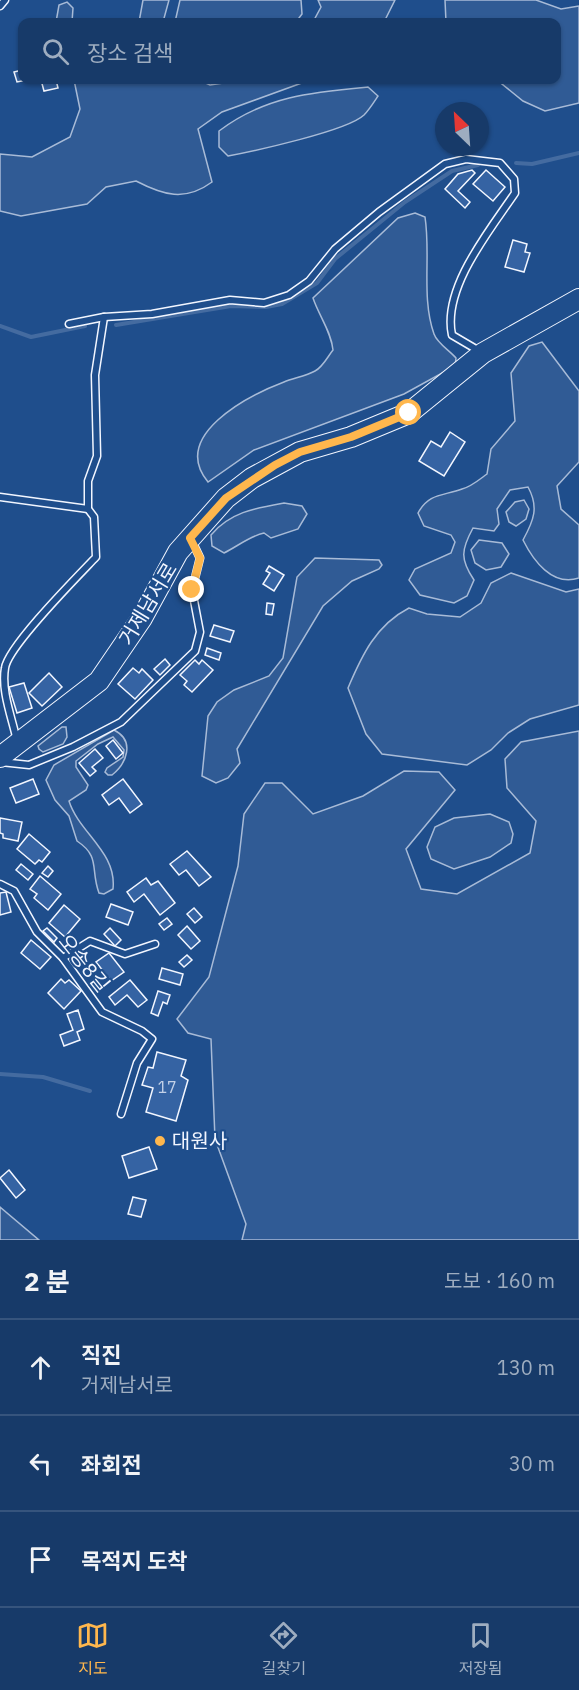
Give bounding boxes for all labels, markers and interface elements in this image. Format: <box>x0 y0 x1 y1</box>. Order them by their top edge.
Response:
search box <box>18 18 561 84</box>
icon: search <box>39 35 72 68</box>
text: 장소 검색 <box>87 38 173 67</box>
north arrow <box>435 102 489 156</box>
route start <box>395 399 421 425</box>
street label: 거제남서로 <box>112 557 183 650</box>
route end <box>178 576 204 602</box>
street label: 오송8길 <box>53 928 116 997</box>
house number: 17 <box>157 1077 177 1097</box>
place label: 대원사 <box>172 1127 227 1154</box>
marker: 대원사 <box>153 1134 167 1148</box>
text: 2 분 <box>24 1264 70 1298</box>
text: 도보 · 160 m <box>444 1267 555 1294</box>
text: 직진 <box>81 1340 121 1369</box>
icon: ahead <box>24 1351 57 1384</box>
text: 130 m <box>497 1354 555 1381</box>
text: 거제남서로 <box>81 1371 173 1398</box>
icon: left <box>24 1447 57 1480</box>
text: 좌회전 <box>81 1450 142 1479</box>
text: 30 m <box>509 1450 555 1477</box>
icon: arrive <box>24 1543 57 1576</box>
text: 목적지 도착 <box>81 1546 187 1575</box>
tab: 지도 <box>76 1619 109 1679</box>
tab: 길찾기 <box>262 1619 306 1679</box>
tab: 저장됨 <box>459 1619 503 1679</box>

